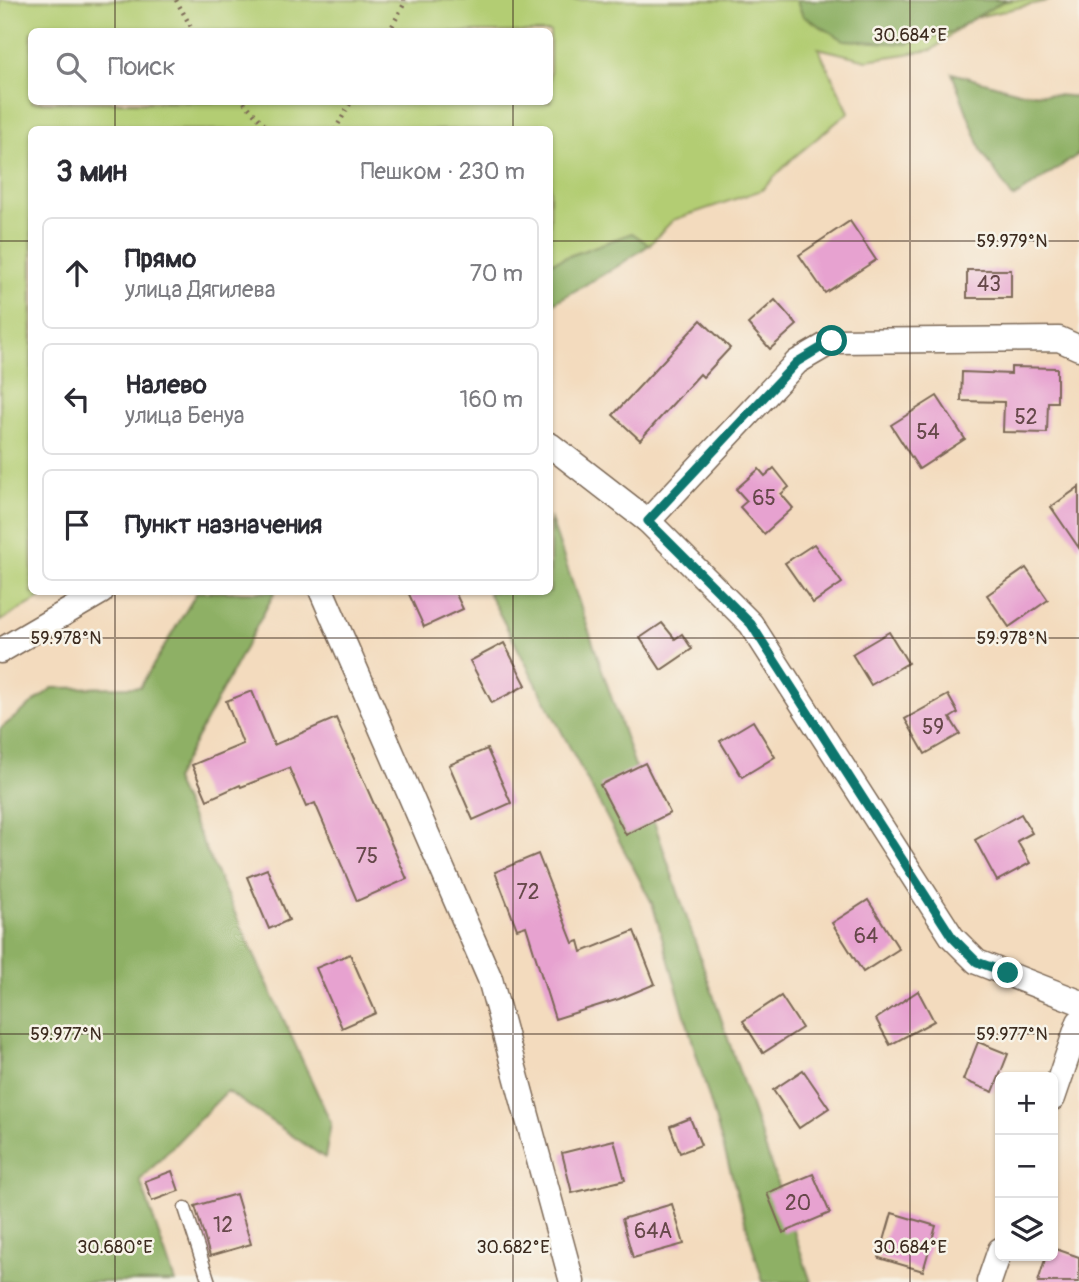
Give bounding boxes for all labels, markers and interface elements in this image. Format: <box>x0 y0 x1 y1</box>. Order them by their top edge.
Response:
text: 30.684°E <box>873 24 947 47</box>
search box <box>28 28 553 105</box>
icon: search <box>52 48 90 86</box>
text: Поиск <box>108 51 176 83</box>
text: 3 мин <box>56 153 127 190</box>
text: Пешком · 230 m <box>361 157 525 186</box>
text: 59.979°N <box>976 230 1048 253</box>
text: Прямо <box>125 243 196 275</box>
icon: ahead <box>58 254 96 292</box>
text: 70 m <box>470 259 523 288</box>
house number: 43 <box>977 271 1001 298</box>
text: улица Дягилева <box>125 275 275 304</box>
route start <box>816 325 847 356</box>
text: Налево <box>125 369 207 401</box>
icon: left <box>58 380 96 418</box>
text: 160 m <box>459 385 523 414</box>
text: улица Бенуа <box>125 401 244 430</box>
house number: 52 <box>1014 404 1038 431</box>
house number: 54 <box>916 419 940 446</box>
house number: 65 <box>752 485 776 512</box>
icon: arrive <box>58 506 96 544</box>
text: Пункт назначения <box>125 509 322 541</box>
text: 59.978°N <box>31 627 101 650</box>
text: 59.978°N <box>977 627 1047 650</box>
house number: 59 <box>922 714 944 741</box>
house number: 75 <box>356 843 378 870</box>
house number: 72 <box>517 879 539 906</box>
house number: 64 <box>854 923 878 950</box>
route end <box>992 957 1023 988</box>
text: 59.977°N <box>30 1023 102 1046</box>
text: 59.977°N <box>976 1023 1048 1046</box>
map controls <box>995 1072 1058 1261</box>
button: + <box>995 1072 1058 1135</box>
button: − <box>995 1135 1058 1198</box>
house number: 20 <box>785 1190 811 1217</box>
button: layers <box>995 1198 1058 1261</box>
house number: 12 <box>213 1212 233 1239</box>
house number: 64А <box>634 1218 672 1245</box>
text: 30.680°E <box>77 1236 153 1259</box>
text: 30.682°E <box>476 1236 550 1259</box>
text: 30.684°E <box>873 1236 947 1259</box>

